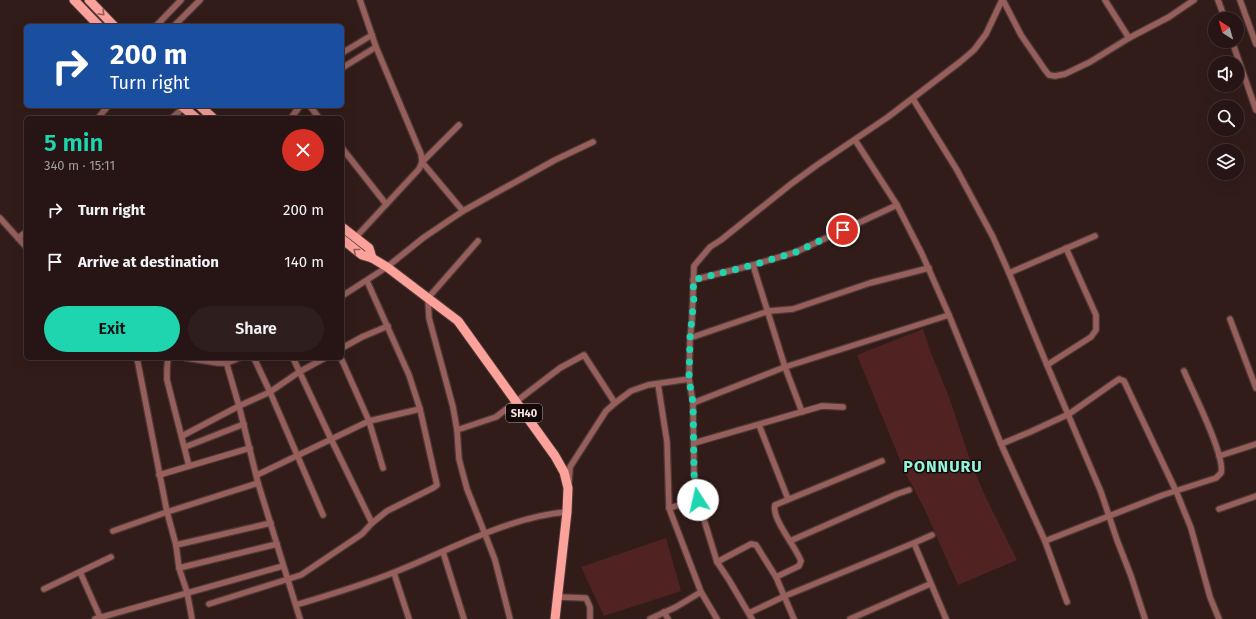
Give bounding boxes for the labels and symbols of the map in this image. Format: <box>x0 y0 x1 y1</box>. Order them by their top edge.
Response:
one-way arrow <box>97 8 104 16</box>
north arrow <box>1208 12 1244 48</box>
pin <box>826 213 860 247</box>
one-way arrow <box>354 248 361 255</box>
road number: SH40 <box>506 404 542 422</box>
district label: PONNURU <box>903 457 983 476</box>
position arrow <box>677 479 719 521</box>

